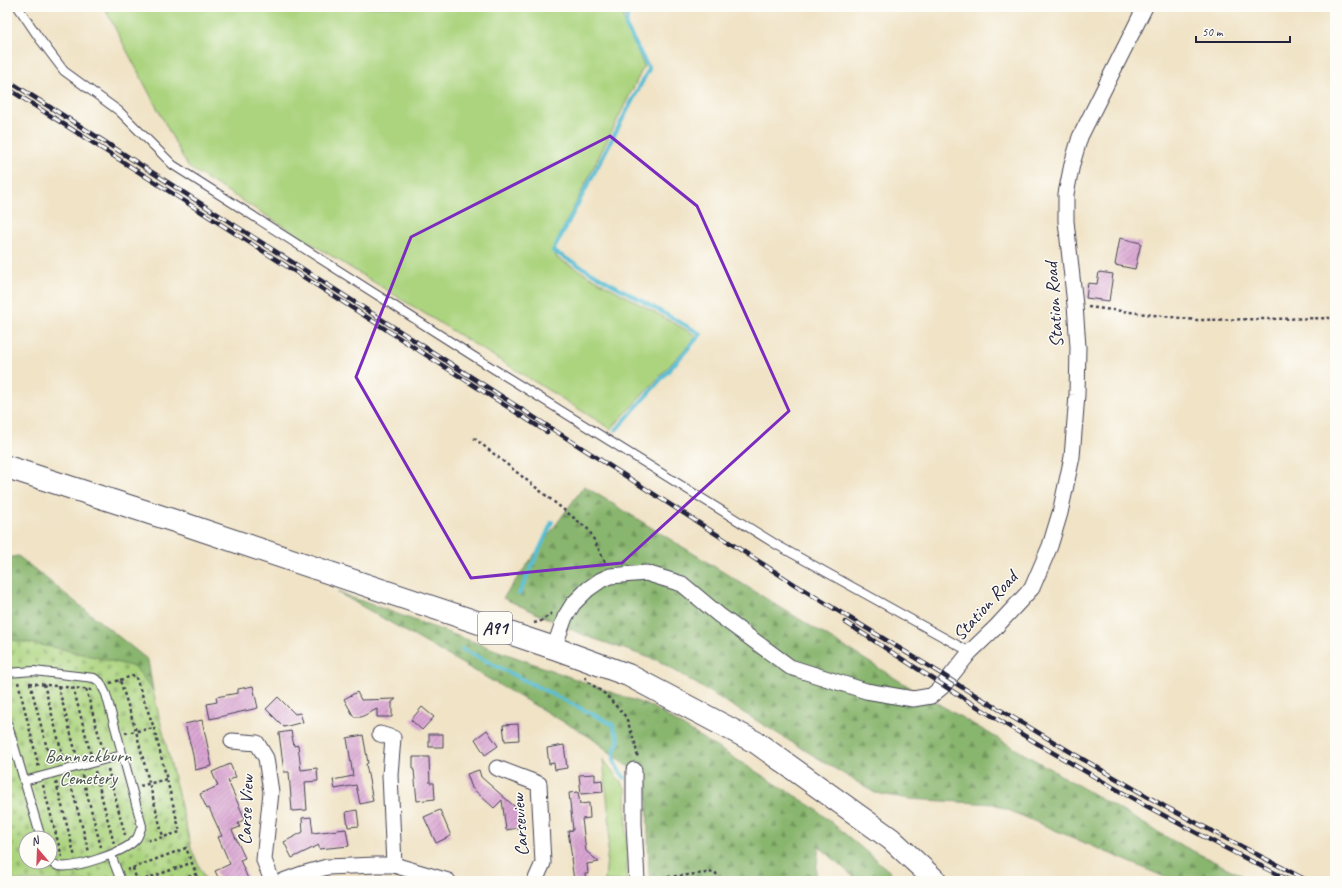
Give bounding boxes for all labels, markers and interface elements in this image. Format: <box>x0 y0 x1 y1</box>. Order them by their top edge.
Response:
scale bar <box>1196 18 1290 44</box>
text: 50 m <box>1202 24 1224 40</box>
street label: Station Road <box>1039 258 1069 349</box>
street label: Station Road <box>947 564 1025 646</box>
road number: A91 <box>478 612 512 644</box>
park label: Bannockburn Cemetery <box>45 744 132 790</box>
street label: Carse View <box>233 773 259 846</box>
street label: Carseview <box>506 791 534 857</box>
north arrow <box>18 830 58 870</box>
text: N <box>29 832 42 848</box>

